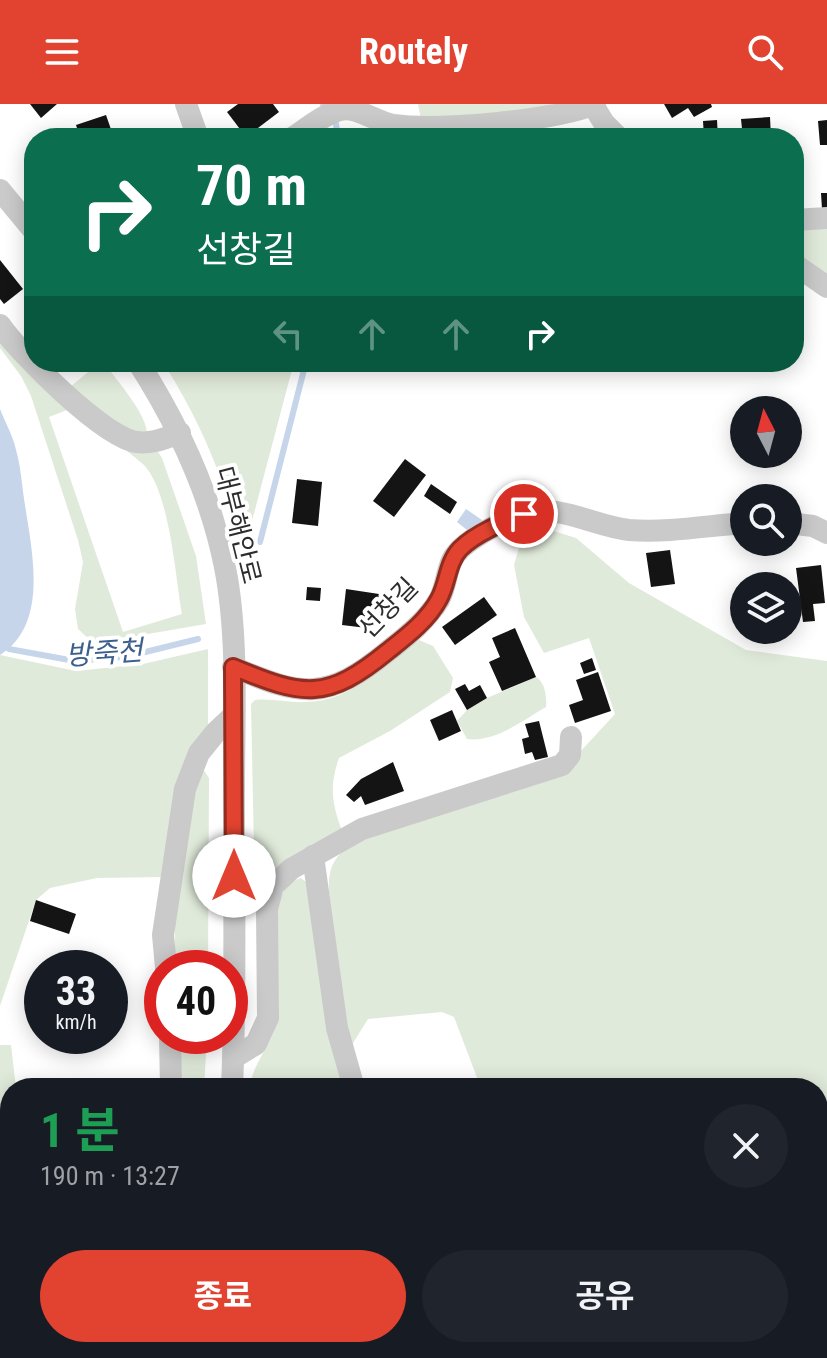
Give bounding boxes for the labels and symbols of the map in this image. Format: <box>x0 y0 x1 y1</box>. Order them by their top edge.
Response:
north arrow <box>730 396 802 468</box>
street label: 대부해안로 <box>209 463 267 587</box>
pin <box>490 480 558 548</box>
street label: 선창길 <box>352 572 424 644</box>
water label: 방죽천 <box>64 634 147 672</box>
position arrow <box>192 834 276 918</box>
speed limit sign: 40 <box>144 950 248 1054</box>

